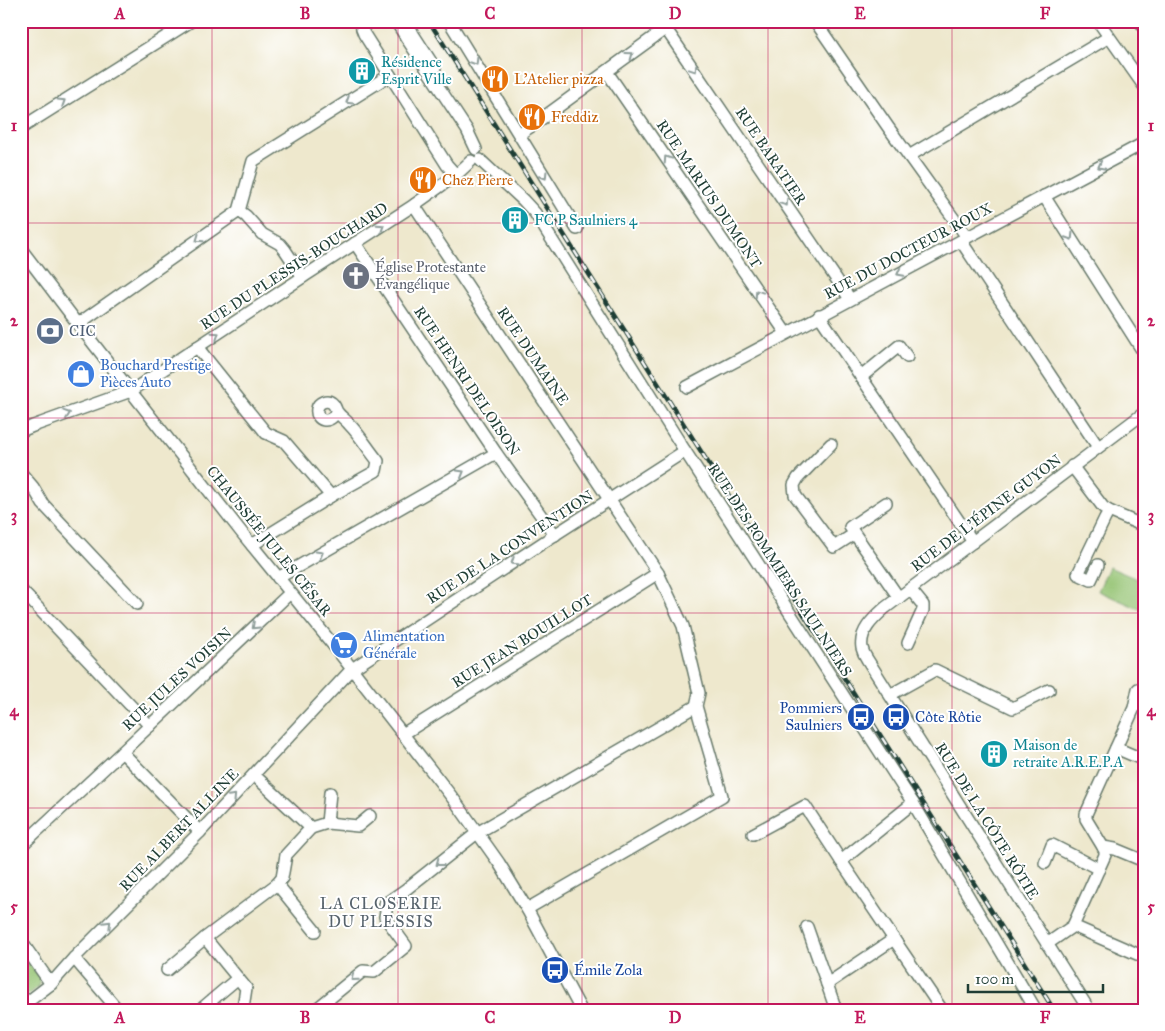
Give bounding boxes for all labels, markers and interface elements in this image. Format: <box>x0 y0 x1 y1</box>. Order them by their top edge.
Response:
text: A <box>114 4 126 23</box>
text: B <box>300 4 310 23</box>
text: C <box>485 4 496 23</box>
text: D <box>669 4 682 23</box>
text: E <box>854 4 866 23</box>
text: F <box>1040 4 1051 23</box>
one-way arrow <box>624 52 634 61</box>
place label: Résidence Esprit Ville <box>381 53 452 88</box>
building icon: Résidence Esprit Ville <box>347 56 377 86</box>
one-way arrow <box>468 57 478 66</box>
one-way arrow <box>688 63 697 73</box>
restaurant icon: L'Atelier pizza <box>480 64 510 94</box>
place label: L'Atelier pizza <box>514 70 604 88</box>
one-way arrow <box>345 94 354 104</box>
one-way arrow <box>57 99 66 109</box>
restaurant icon: Freddiz <box>517 102 547 132</box>
street label: RUE BARATIER <box>732 104 811 209</box>
place label: Freddiz <box>551 108 598 126</box>
text: 1 <box>11 116 18 135</box>
street label: RUE MARIUS DUMONT <box>653 116 765 272</box>
text: 1 <box>1148 116 1155 135</box>
one-way arrow <box>664 155 673 165</box>
one-way arrow <box>1097 160 1106 170</box>
restaurant icon: Chez Pierre <box>408 165 438 195</box>
one-way arrow <box>538 170 548 179</box>
place label: Chez Pierre <box>442 171 513 189</box>
street label: RUE DU PLESSIS-BOUCHARD <box>197 198 391 333</box>
one-way arrow <box>779 198 788 207</box>
street label: RUE DU DOCTEUR ROUX <box>821 199 995 303</box>
building icon: FC P Saulniers 4 <box>500 205 530 235</box>
place label: FC P Saulniers 4 <box>534 211 638 229</box>
one-way arrow <box>375 224 384 233</box>
one-way arrow <box>1064 231 1073 241</box>
one-way arrow <box>195 233 205 242</box>
place label: Église Protestante Évangélique <box>375 257 486 294</box>
church icon: Église Protestante Évangélique <box>341 261 371 291</box>
one-way arrow <box>896 267 905 277</box>
one-way arrow <box>755 289 764 299</box>
street label: RUE HENRI DELOISON <box>410 303 524 459</box>
street label: RUE DUMAINE <box>493 303 573 409</box>
text: 2 <box>10 311 19 330</box>
text: 2 <box>1147 311 1156 330</box>
bank icon: CIC <box>35 316 65 346</box>
place label: CIC <box>69 322 96 340</box>
one-way arrow <box>210 332 219 342</box>
place label: Bouchard Prestige Pièces Auto <box>100 356 211 391</box>
shop icon: Bouchard Prestige Pièces Auto <box>66 359 96 389</box>
one-way arrow <box>62 410 71 420</box>
street label: RUE DE L'ÉPINE GUYON <box>907 450 1065 575</box>
street label: RUE DES POMMIERS SAULNIERS <box>704 460 856 680</box>
street label: CHAUSSÉE JULES CÉSAR <box>202 462 336 621</box>
one-way arrow <box>456 469 465 479</box>
street label: RUE DE LA CONVENTION <box>423 486 597 608</box>
text: 3 <box>11 506 17 526</box>
text: 3 <box>1148 506 1154 526</box>
one-way arrow <box>315 550 324 560</box>
one-way arrow <box>510 556 520 565</box>
street label: RUE JEAN BOUILLOT <box>449 590 596 692</box>
one-way arrow <box>252 620 261 629</box>
street label: RUE JULES VOISIN <box>119 623 236 735</box>
place label: Alimentation Générale <box>362 627 445 662</box>
supermarket icon: Alimentation Générale <box>329 630 359 660</box>
place label: Pommiers Saulniers <box>780 699 842 734</box>
text: 4 <box>10 701 20 721</box>
text: 4 <box>1147 701 1157 721</box>
bus stop icon: Pommiers Saulniers <box>846 702 876 732</box>
bus stop icon: Côte Rôtie <box>881 702 911 732</box>
place label: Côte Rôtie <box>915 708 981 726</box>
place label: Maison de retraite A.R.E.P.A <box>1013 736 1124 771</box>
street label: RUE DE LA CÔTE RÔTIE <box>931 739 1043 903</box>
building icon: Maison de retraite A.R.E.P.A <box>979 739 1009 769</box>
street label: RUE ALBERT ALLINE <box>116 765 242 895</box>
one-way arrow <box>228 793 237 802</box>
one-way arrow <box>436 858 445 866</box>
district label: LA CLOSERIE DU PLESSIS <box>320 894 442 931</box>
text: 5 <box>10 897 18 916</box>
text: 5 <box>1147 897 1155 916</box>
one-way arrow <box>102 921 111 930</box>
bus stop icon: Émile Zola <box>540 955 570 985</box>
place label: Émile Zola <box>574 960 643 979</box>
scale bar <box>968 961 1102 993</box>
text: 100 m <box>975 970 1015 988</box>
one-way arrow <box>351 973 360 982</box>
text: A <box>114 1008 126 1027</box>
text: B <box>300 1008 310 1027</box>
text: C <box>485 1008 496 1027</box>
text: D <box>669 1008 682 1027</box>
text: E <box>854 1008 866 1027</box>
text: F <box>1040 1008 1051 1027</box>

